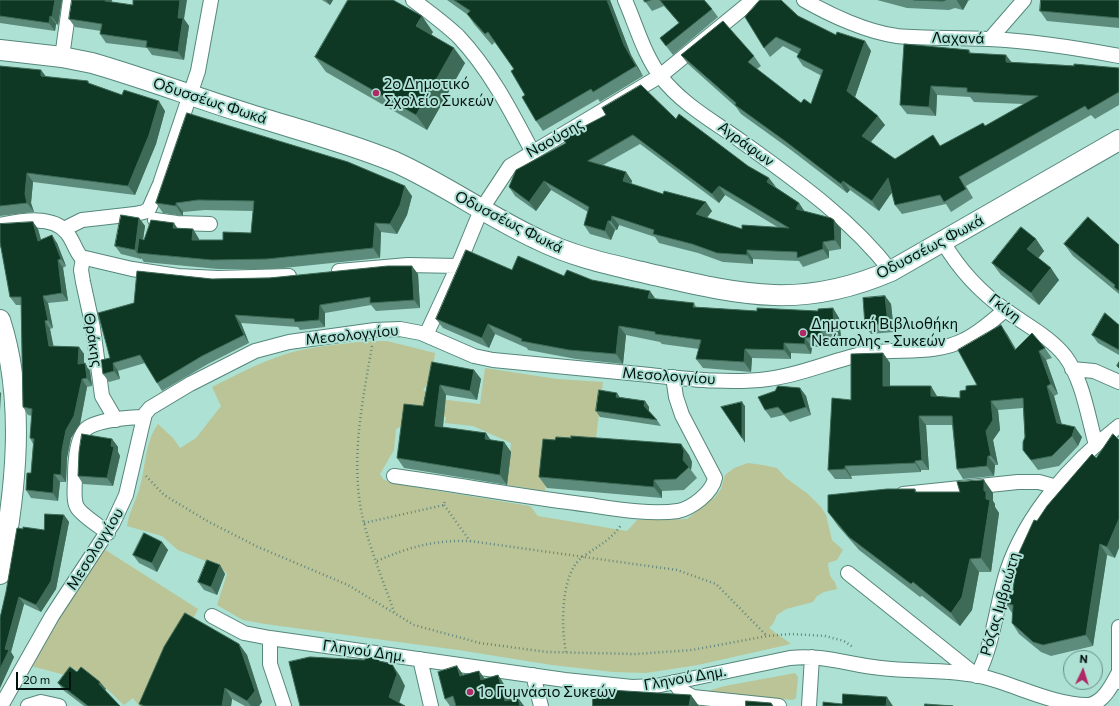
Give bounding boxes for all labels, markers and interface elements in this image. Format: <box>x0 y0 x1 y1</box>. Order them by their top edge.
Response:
street label: Λαχανά <box>931 29 985 47</box>
street label: Οδυσσέως Φωκά <box>151 74 269 128</box>
place label: 2ο Δημοτικό Σχολείο Συκεών <box>384 75 494 110</box>
marker: 2ο Δημοτικό Σχολείο Συκεών <box>371 88 381 98</box>
street label: Ναούσης <box>523 114 587 162</box>
street label: Αγράφων <box>715 118 777 170</box>
street label: Οδυσσέως Φωκά <box>452 187 566 257</box>
street label: Οδυσσέως Φωκά <box>873 211 987 283</box>
street label: Γκίνη <box>985 290 1025 326</box>
street label: Θράκης <box>80 312 106 368</box>
place label: Δημοτική Βιβλιοθήκη Νεάπολης - Συκεών <box>811 315 958 350</box>
street label: Μεσολογγίου <box>305 321 399 349</box>
marker: Δημοτική Βιβλιοθήκη Νεάπολης - Συκεών <box>798 328 808 338</box>
street label: Μεσολογγίου <box>622 364 716 388</box>
street label: Μεσολογγίου <box>63 505 127 593</box>
street label: Ρόζας Ιμβριώτη <box>977 550 1023 658</box>
street label: Γληνού Δημ. <box>321 636 407 666</box>
north arrow <box>1063 650 1103 690</box>
text: N <box>1079 652 1088 665</box>
street label: Γληνού Δημ. <box>642 662 728 694</box>
scale bar <box>18 664 73 690</box>
text: 20 m <box>23 672 50 686</box>
place label: 1ο Γυμνάσιο Συκεών <box>478 683 616 701</box>
marker: 1ο Γυμνάσιο Συκεών <box>465 687 475 697</box>

